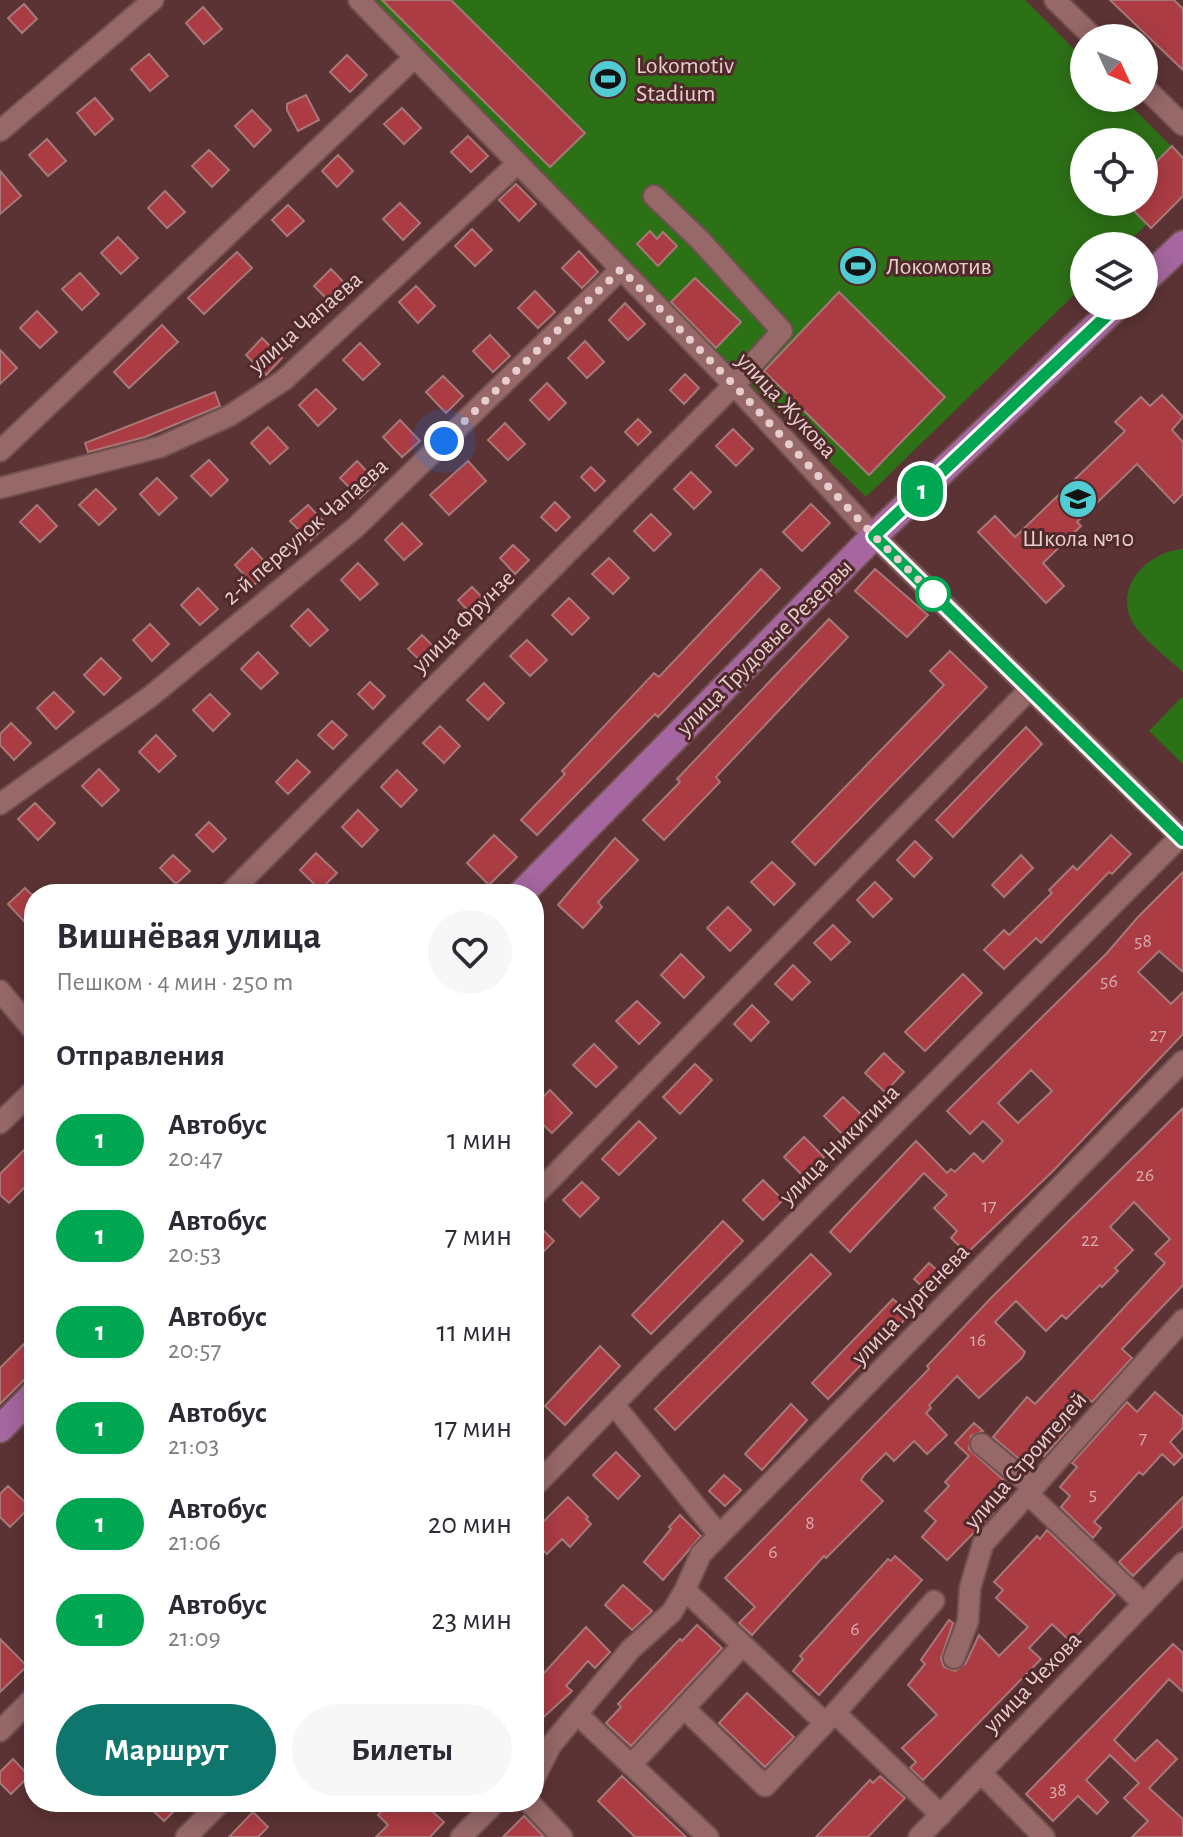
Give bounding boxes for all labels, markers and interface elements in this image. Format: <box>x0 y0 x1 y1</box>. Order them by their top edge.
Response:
north arrow <box>1070 24 1158 112</box>
map controls <box>1070 24 1158 320</box>
place label: Lokomotiv Stadium <box>636 54 734 106</box>
sports icon: Lokomotiv Stadium <box>587 58 629 100</box>
button: locate <box>1070 128 1158 216</box>
button: layers <box>1070 232 1158 320</box>
sports icon: Локомотив <box>837 245 879 287</box>
place label: Локомотив <box>886 255 992 279</box>
street label: улица Чапаева <box>243 267 367 379</box>
street label: улица Жукова <box>731 348 841 463</box>
your location <box>424 421 464 461</box>
street label: 2-й переулок Чапаева <box>219 454 393 610</box>
line badge: 1 <box>896 465 948 517</box>
text: 1 <box>917 477 927 505</box>
school or university icon: Школа №10 <box>1057 478 1099 520</box>
place label: Школа №10 <box>1022 527 1134 551</box>
street label: улица Трудовые Резервы <box>672 555 857 741</box>
street label: улица Фрунзе <box>407 566 520 678</box>
unlabelled marker <box>916 577 950 611</box>
button: heart <box>428 910 512 994</box>
text: Вишнёвая улица <box>56 918 321 956</box>
house number: 58 <box>1134 931 1152 951</box>
text: Пешком · 4 мин · 250 m <box>56 969 293 995</box>
house number: 56 <box>1100 971 1118 991</box>
house number: 27 <box>1149 1025 1167 1045</box>
text: Отправления <box>56 1041 225 1071</box>
street label: улица Никитина <box>774 1080 904 1210</box>
text: Автобус <box>168 1110 267 1140</box>
text: 1 мин <box>447 1125 512 1155</box>
text: 1 <box>95 1126 105 1154</box>
text: 20:47 <box>168 1145 223 1171</box>
house number: 26 <box>1136 1165 1154 1185</box>
house number: 17 <box>981 1196 997 1216</box>
text: Автобус <box>168 1206 267 1236</box>
text: 7 мин <box>445 1221 512 1251</box>
text: 1 <box>95 1222 105 1250</box>
house number: 22 <box>1081 1230 1099 1250</box>
street label: улица Тургенева <box>847 1240 974 1370</box>
text: 20:53 <box>168 1241 221 1267</box>
text: Автобус <box>168 1302 267 1332</box>
text: 11 мин <box>437 1317 512 1347</box>
text: 1 <box>95 1318 105 1346</box>
house number: 16 <box>970 1330 986 1350</box>
text: 20:57 <box>168 1337 221 1363</box>
street label: улица Строителей <box>959 1387 1092 1535</box>
text: Автобус <box>168 1398 267 1428</box>
text: 17 мин <box>434 1413 512 1443</box>
text: 1 <box>95 1414 105 1442</box>
house number: 7 <box>1139 1428 1147 1448</box>
text: 21:03 <box>168 1433 219 1459</box>
house number: 5 <box>1089 1484 1097 1504</box>
text: Автобус <box>168 1494 267 1524</box>
text: 20 мин <box>428 1509 512 1539</box>
text: 1 <box>95 1510 105 1538</box>
house number: 8 <box>805 1513 815 1533</box>
text: 21:06 <box>168 1529 221 1555</box>
house number: 6 <box>768 1542 778 1562</box>
text: Автобус <box>168 1590 267 1620</box>
text: 23 мин <box>431 1605 512 1635</box>
text: 1 <box>95 1606 105 1634</box>
house number: 6 <box>850 1619 860 1639</box>
text: 21:09 <box>168 1625 221 1651</box>
street label: улица Чехова <box>978 1628 1086 1738</box>
button: Маршрут <box>56 1704 276 1796</box>
button: Билеты <box>292 1704 512 1796</box>
house number: 38 <box>1049 1780 1067 1800</box>

